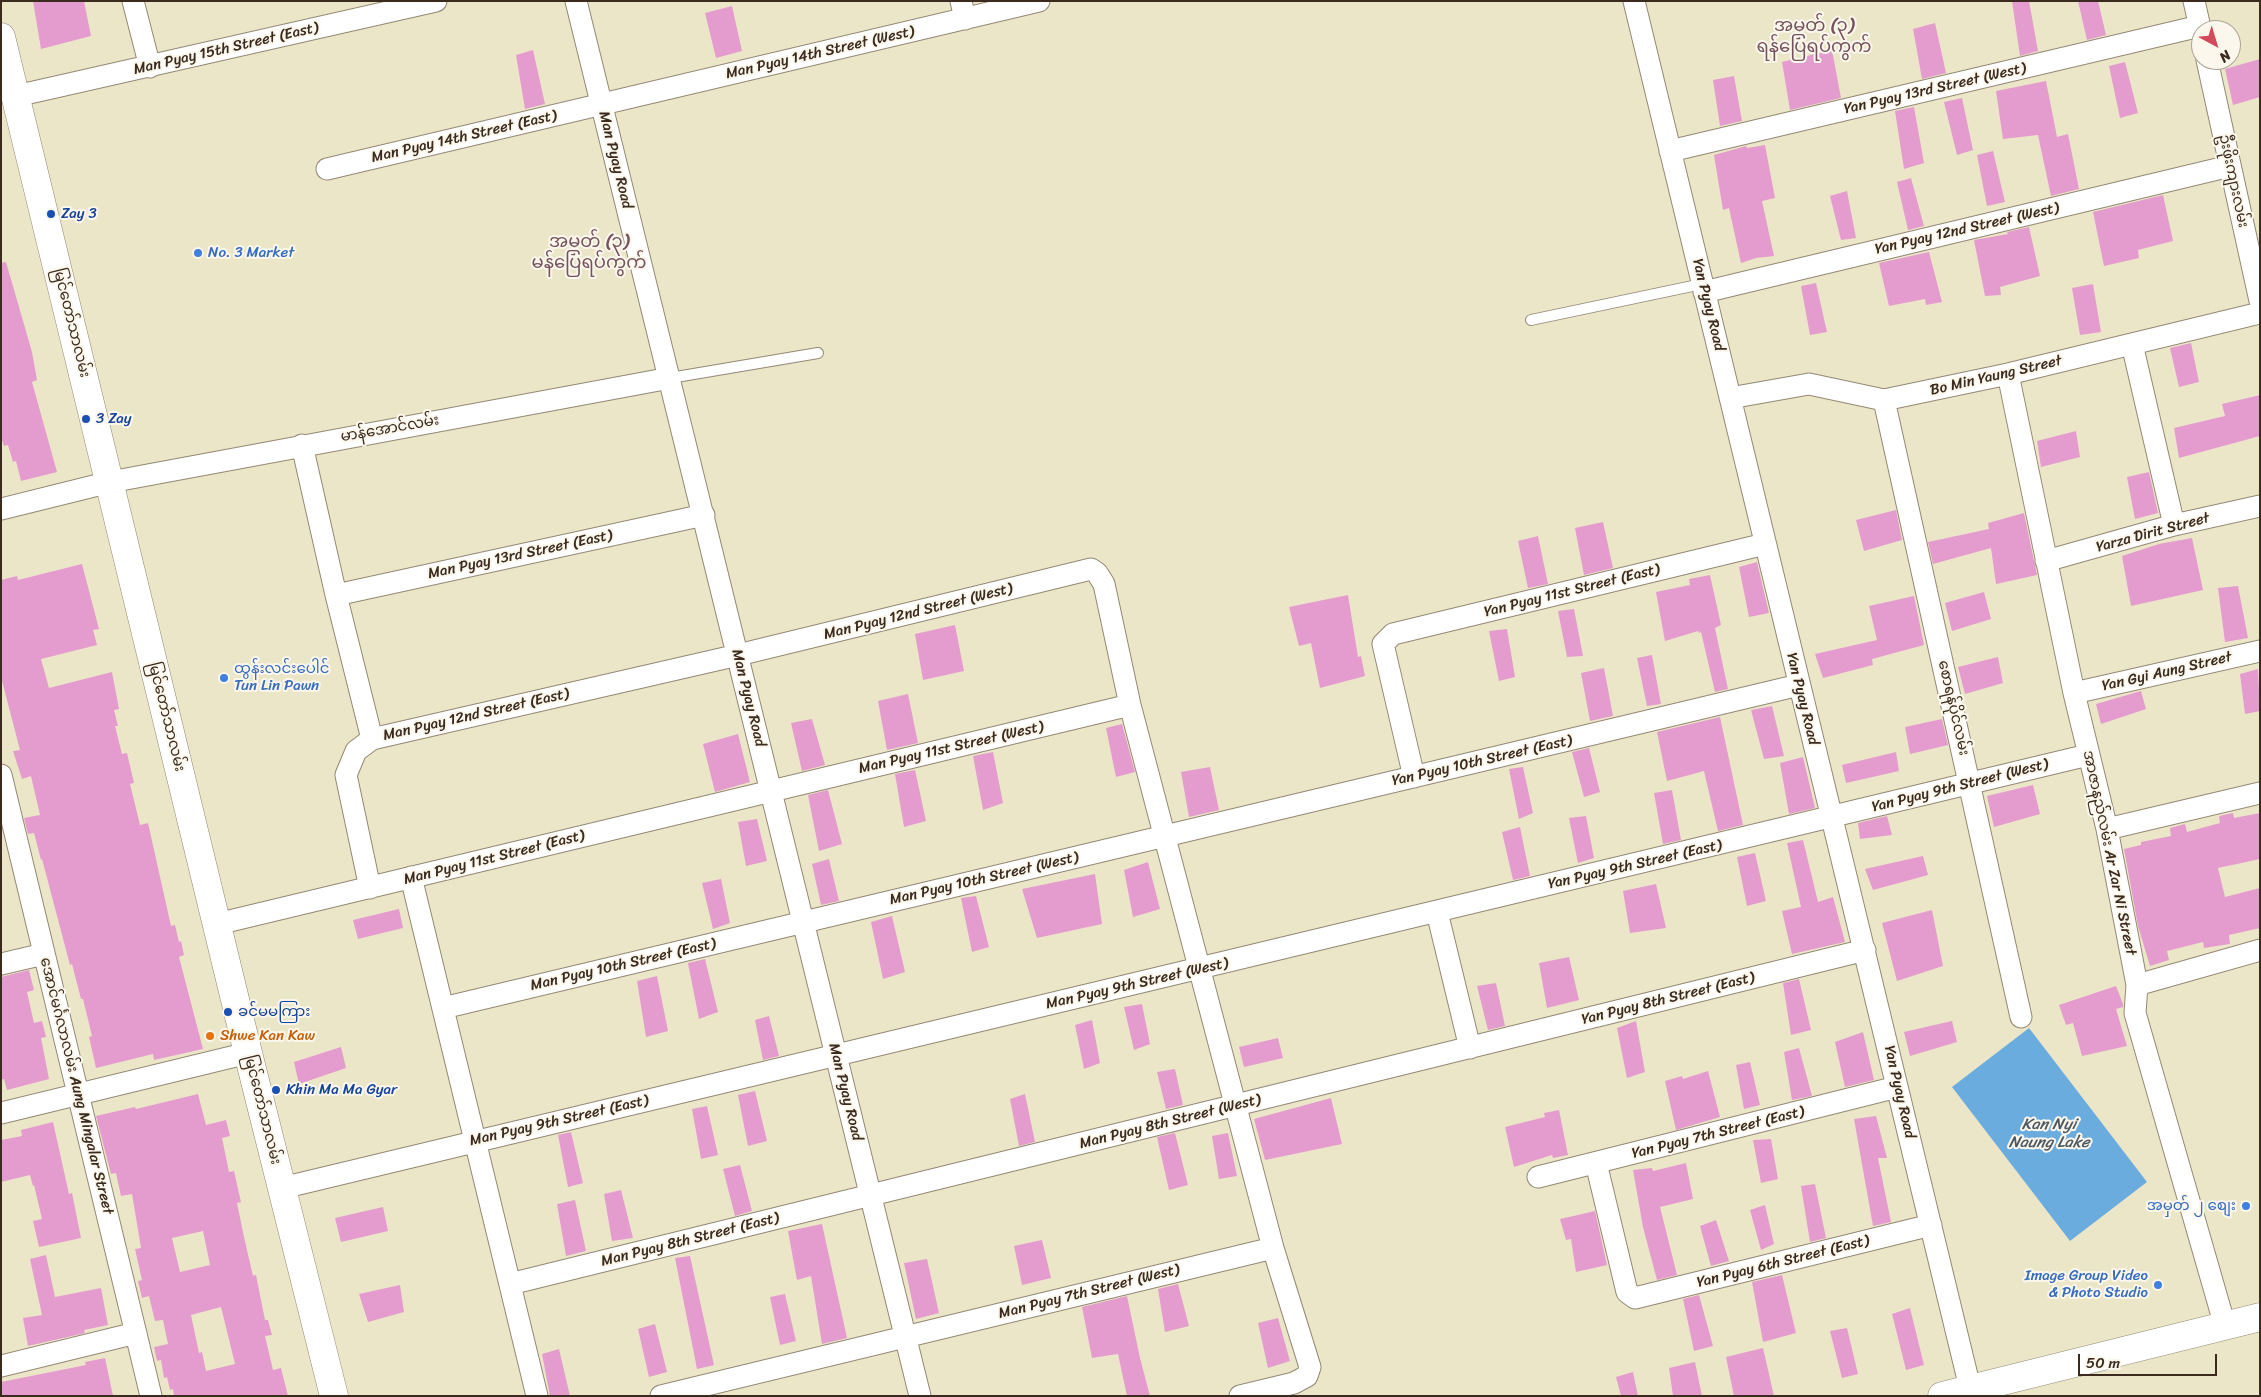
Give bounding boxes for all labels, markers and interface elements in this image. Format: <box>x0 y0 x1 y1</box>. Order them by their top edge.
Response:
district label: အမှတ် (၃) ရန်ပြေရပ်ကွက် <box>1756 15 1872 58</box>
street label: Man Pyay 15th Street (East) <box>132 19 320 79</box>
north arrow <box>2191 20 2241 70</box>
street label: Man Pyay 14th Street (West) <box>724 23 916 83</box>
text: N <box>2213 43 2237 69</box>
street label: Yan Pyay 13rd Street (West) <box>1842 59 2028 119</box>
street label: Man Pyay 14th Street (East) <box>370 107 558 167</box>
street label: Man Pyay Road <box>594 109 636 211</box>
street label: ဦးဖိုးကျားလမ်း <box>2214 132 2252 230</box>
street label: Yan Pyay 12nd Street (West) <box>1873 199 2061 259</box>
place label: Zay 3 <box>61 205 97 223</box>
marker: Zay 3 <box>45 208 57 220</box>
district label: အမှတ် (၃) မန်ပြေရပ်ကွက် <box>532 231 646 274</box>
place label: No. 3 Market <box>208 244 294 262</box>
marker: No. 3 Market <box>192 247 204 259</box>
street label: Yan Pyay Road <box>1688 257 1728 353</box>
street label: မြင်တော်သာလမ်း <box>49 266 93 380</box>
street label: Bo Min Yaung Street <box>1928 352 2064 400</box>
place label: 3 Zay <box>96 410 132 428</box>
street label: မာန်အောင်လမ်း <box>339 411 441 447</box>
marker: 3 Zay <box>80 413 92 425</box>
street label: Yarza Dirit Street <box>2094 509 2212 557</box>
street label: Man Pyay 13rd Street (East) <box>426 527 614 583</box>
street label: Yan Pyay 11st Street (East) <box>1483 561 1661 621</box>
street label: Man Pyay 12nd Street (West) <box>822 580 1014 644</box>
street label: Man Pyay Road <box>727 647 769 749</box>
street label: Yan Gyi Aung Street <box>2100 648 2234 696</box>
street label: Yan Pyay Road <box>1782 651 1822 747</box>
street label: စောရန်ပိုင်လမ်း <box>1933 659 1973 757</box>
street label: မြင်တော်သာလမ်း <box>144 660 188 774</box>
place label: ထွန်းလင်းပေါင် Tun Lin Pawn <box>234 660 330 695</box>
marker: ထွန်းလင်းပေါင် Tun Lin Pawn <box>218 672 230 684</box>
street label: Man Pyay 12nd Street (East) <box>381 685 571 745</box>
street label: Man Pyay 11st Street (West) <box>857 718 1045 778</box>
street label: Yan Pyay 10th Street (East) <box>1390 732 1574 790</box>
street label: အာဇာနည်လမ်း Ar Zar Ni Street <box>2078 749 2140 957</box>
street label: Yan Pyay 9th Street (West) <box>1870 755 2050 817</box>
street label: Man Pyay 11st Street (East) <box>402 827 586 889</box>
street label: Yan Pyay 9th Street (East) <box>1547 836 1723 894</box>
street label: Man Pyay 10th Street (West) <box>888 849 1080 909</box>
street label: Man Pyay 10th Street (East) <box>529 935 717 995</box>
street label: Man Pyay 9th Street (West) <box>1044 954 1230 1014</box>
street label: အောင်မင်္ဂလာလမ်း Aung Mingalar Street <box>35 956 117 1216</box>
street label: Yan Pyay 8th Street (East) <box>1580 969 1756 1029</box>
place label: ခင်မမကြား <box>238 1003 310 1021</box>
marker: ခင်မမကြား <box>222 1006 234 1018</box>
place label: Shwe Kan Kaw <box>220 1027 315 1045</box>
marker: Shwe Kan Kaw <box>204 1030 216 1042</box>
street label: Man Pyay Road <box>824 1041 866 1143</box>
street label: Yan Pyay Road <box>1880 1044 1918 1140</box>
street label: မြင်တော်သာလမ်း <box>240 1053 284 1167</box>
place label: Khin Ma Ma Gyar <box>286 1081 397 1099</box>
marker: Khin Ma Ma Gyar <box>270 1084 282 1096</box>
street label: Man Pyay 8th Street (West) <box>1078 1091 1262 1153</box>
street label: Man Pyay 9th Street (East) <box>468 1092 650 1150</box>
street label: Yan Pyay 7th Street (East) <box>1630 1103 1806 1163</box>
water label: Kan Nyi Naung Lake <box>2009 1115 2089 1153</box>
place label: အမှတ် ၂ စျေး <box>2147 1197 2236 1215</box>
marker: အမှတ် ၂ စျေး <box>2240 1200 2252 1212</box>
street label: Man Pyay 8th Street (East) <box>599 1209 781 1271</box>
street label: Yan Pyay 6th Street (East) <box>1695 1232 1871 1292</box>
street label: Man Pyay 7th Street (West) <box>997 1261 1181 1323</box>
place label: Image Group Video & Photo Studio <box>2025 1267 2148 1302</box>
marker: Image Group Video & Photo Studio <box>2152 1279 2164 1291</box>
scale bar <box>2081 1344 2220 1376</box>
text: 50 m <box>2086 1350 2120 1376</box>

